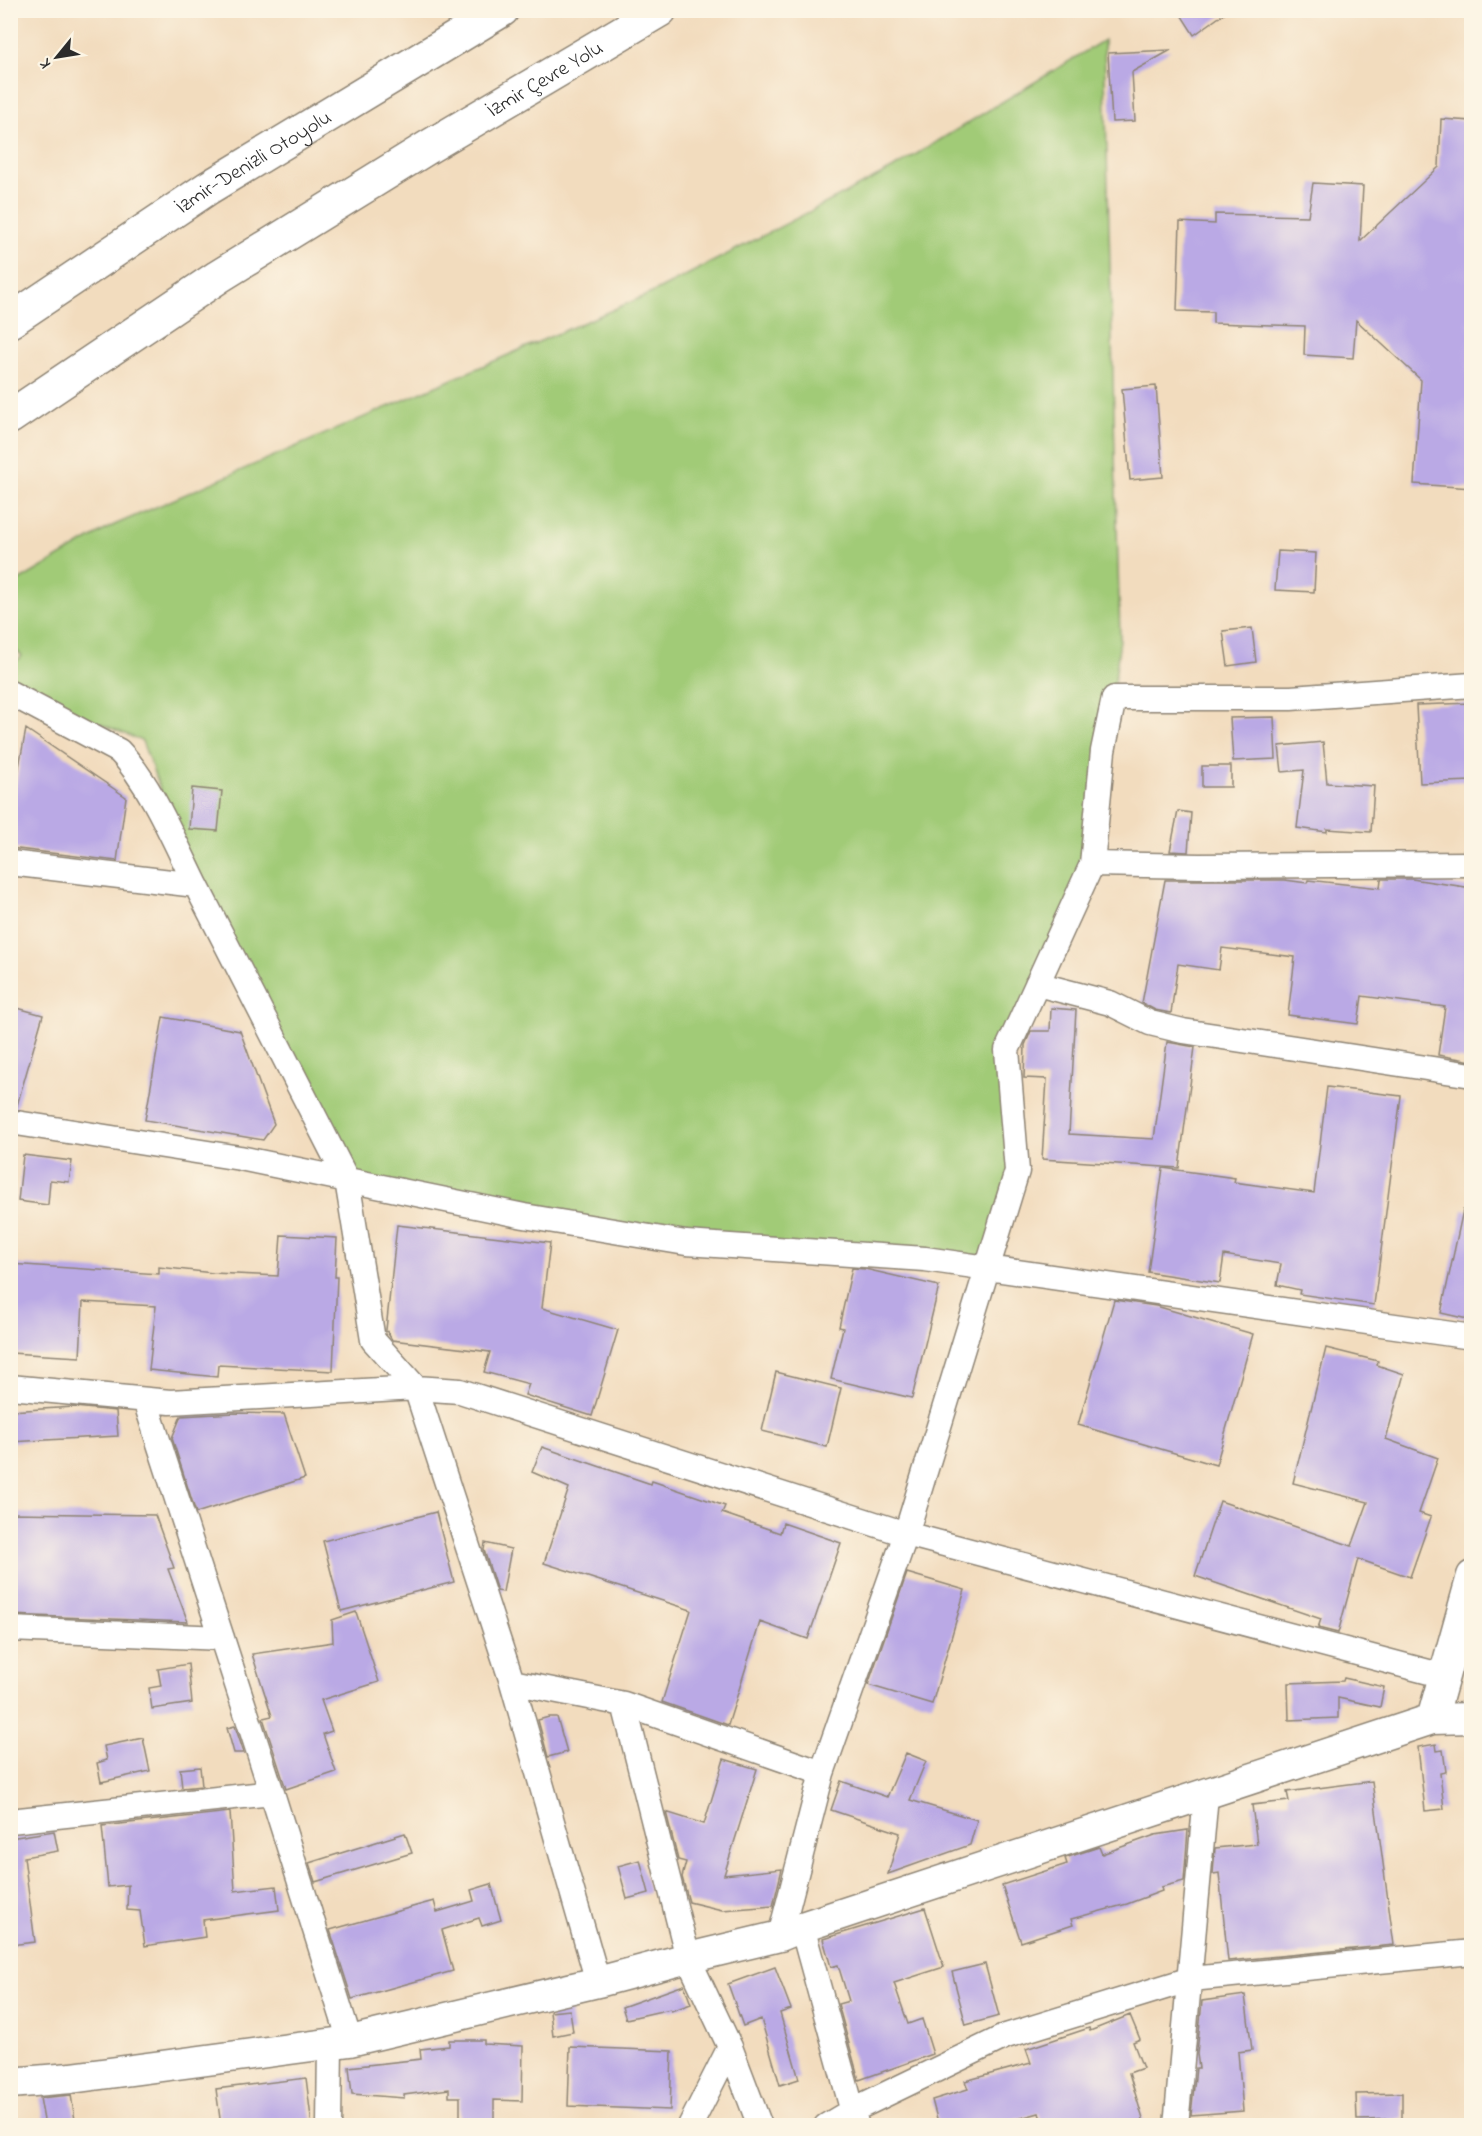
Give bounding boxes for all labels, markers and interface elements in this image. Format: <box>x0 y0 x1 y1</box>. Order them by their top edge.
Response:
north arrow <box>27 27 87 87</box>
street label: İzmir Çevre Yolu <box>482 34 609 126</box>
text: K <box>33 53 58 73</box>
street label: İzmir-Denizli Otoyolu <box>170 103 338 223</box>

